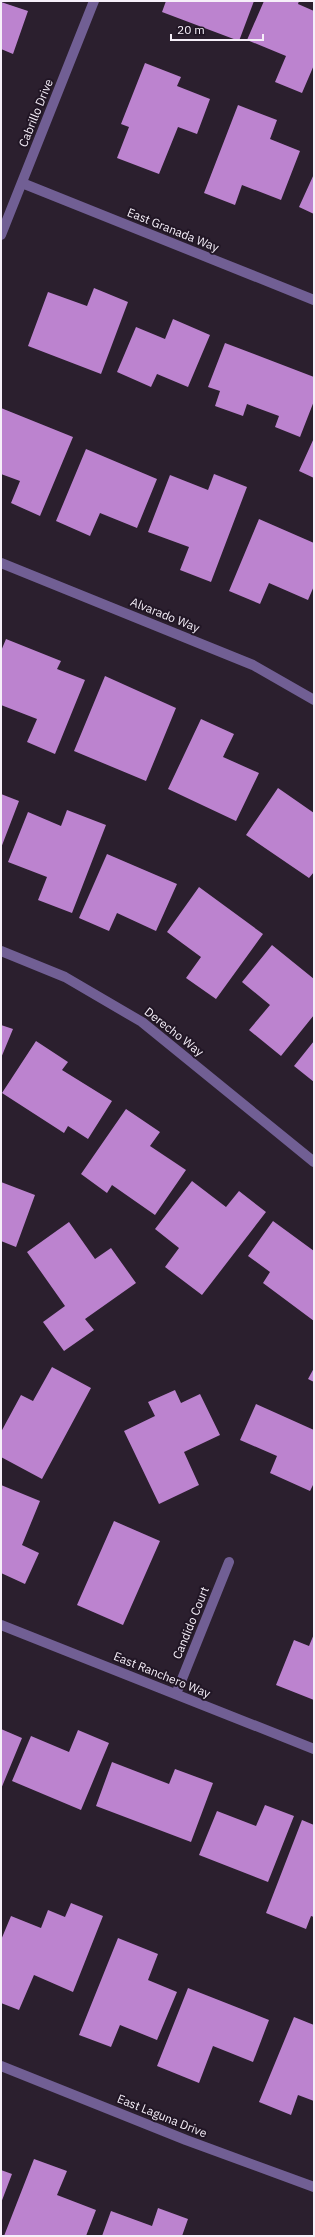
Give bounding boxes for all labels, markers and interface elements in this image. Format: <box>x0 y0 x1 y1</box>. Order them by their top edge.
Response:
scale bar <box>171 16 263 42</box>
text: 20 m <box>177 22 205 37</box>
street label: Cabrillo Drive <box>15 76 56 149</box>
street label: East Granada Way <box>125 204 221 255</box>
street label: Alvarado Way <box>128 594 202 635</box>
street label: Derecho Way <box>142 1004 207 1059</box>
street label: Candido Court <box>169 1584 212 1661</box>
street label: East Ranchero Way <box>112 1648 213 1701</box>
street label: East Laguna Drive <box>115 2091 210 2141</box>

